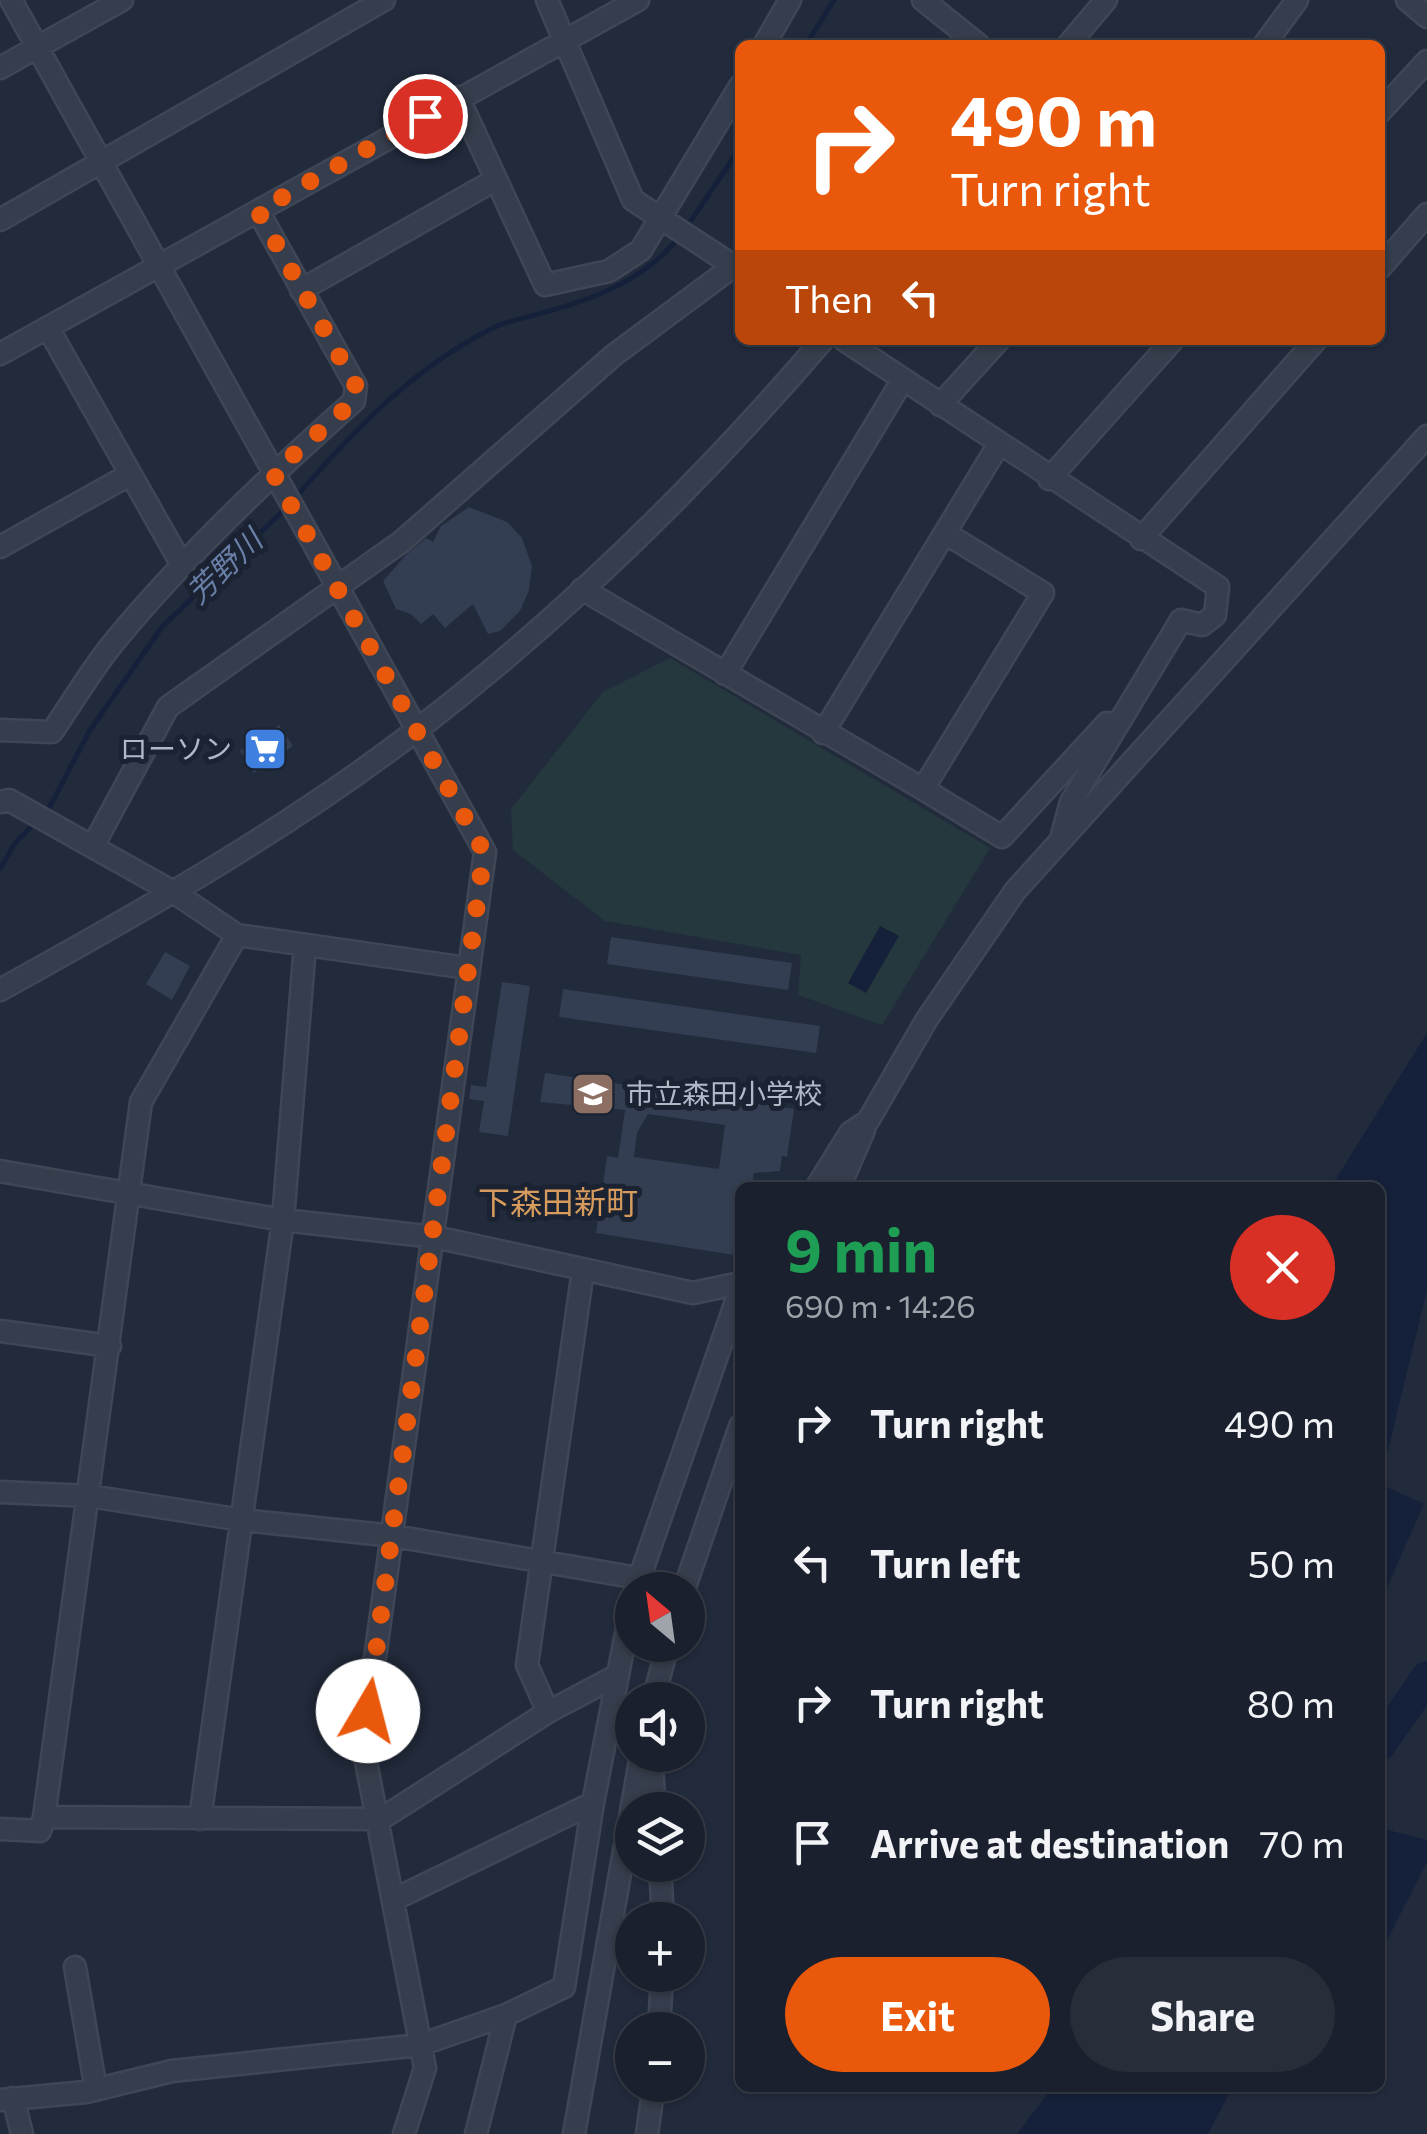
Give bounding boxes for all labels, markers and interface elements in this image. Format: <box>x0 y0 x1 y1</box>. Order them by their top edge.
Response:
pin <box>383 74 468 159</box>
text: 490 m <box>950 75 1157 160</box>
icon: right <box>785 80 915 210</box>
icon: arrive <box>398 89 453 144</box>
text: Turn right <box>950 160 1151 215</box>
icon: left <box>893 270 948 325</box>
text: Then <box>785 274 873 321</box>
water label: 芳野川 <box>178 519 271 610</box>
supermarket icon: ローソン <box>242 726 288 772</box>
place label: ローソン <box>120 731 232 765</box>
school or university icon: 市立森田小学校 <box>570 1071 616 1117</box>
place label: 市立森田小学校 <box>626 1076 822 1110</box>
district label: 下森田新町 <box>478 1181 638 1221</box>
text: 9 min <box>785 1211 937 1284</box>
button: close <box>1230 1215 1335 1320</box>
text: 690 m · 14:26 <box>785 1285 976 1325</box>
icon: right <box>785 1395 840 1450</box>
text: Turn right <box>870 1399 1044 1446</box>
text: 490 m <box>1224 1399 1335 1446</box>
icon: left <box>785 1535 840 1590</box>
text: Turn left <box>870 1539 1021 1586</box>
text: 50 m <box>1248 1539 1335 1586</box>
north arrow <box>615 1572 705 1662</box>
map controls <box>615 1572 705 2102</box>
position arrow <box>316 1659 420 1763</box>
icon: right <box>785 1675 840 1730</box>
text: Turn right <box>870 1679 1044 1726</box>
text: 80 m <box>1247 1679 1335 1726</box>
button: sound <box>615 1682 705 1772</box>
button: layers <box>615 1792 705 1882</box>
icon: arrive <box>785 1815 840 1870</box>
text: Arrive at destination <box>870 1819 1229 1866</box>
text: 70 m <box>1259 1819 1345 1866</box>
button: + <box>615 1902 705 1992</box>
button: Exit <box>785 1957 1050 2072</box>
button: Share <box>1070 1957 1335 2072</box>
button: − <box>615 2012 705 2102</box>

